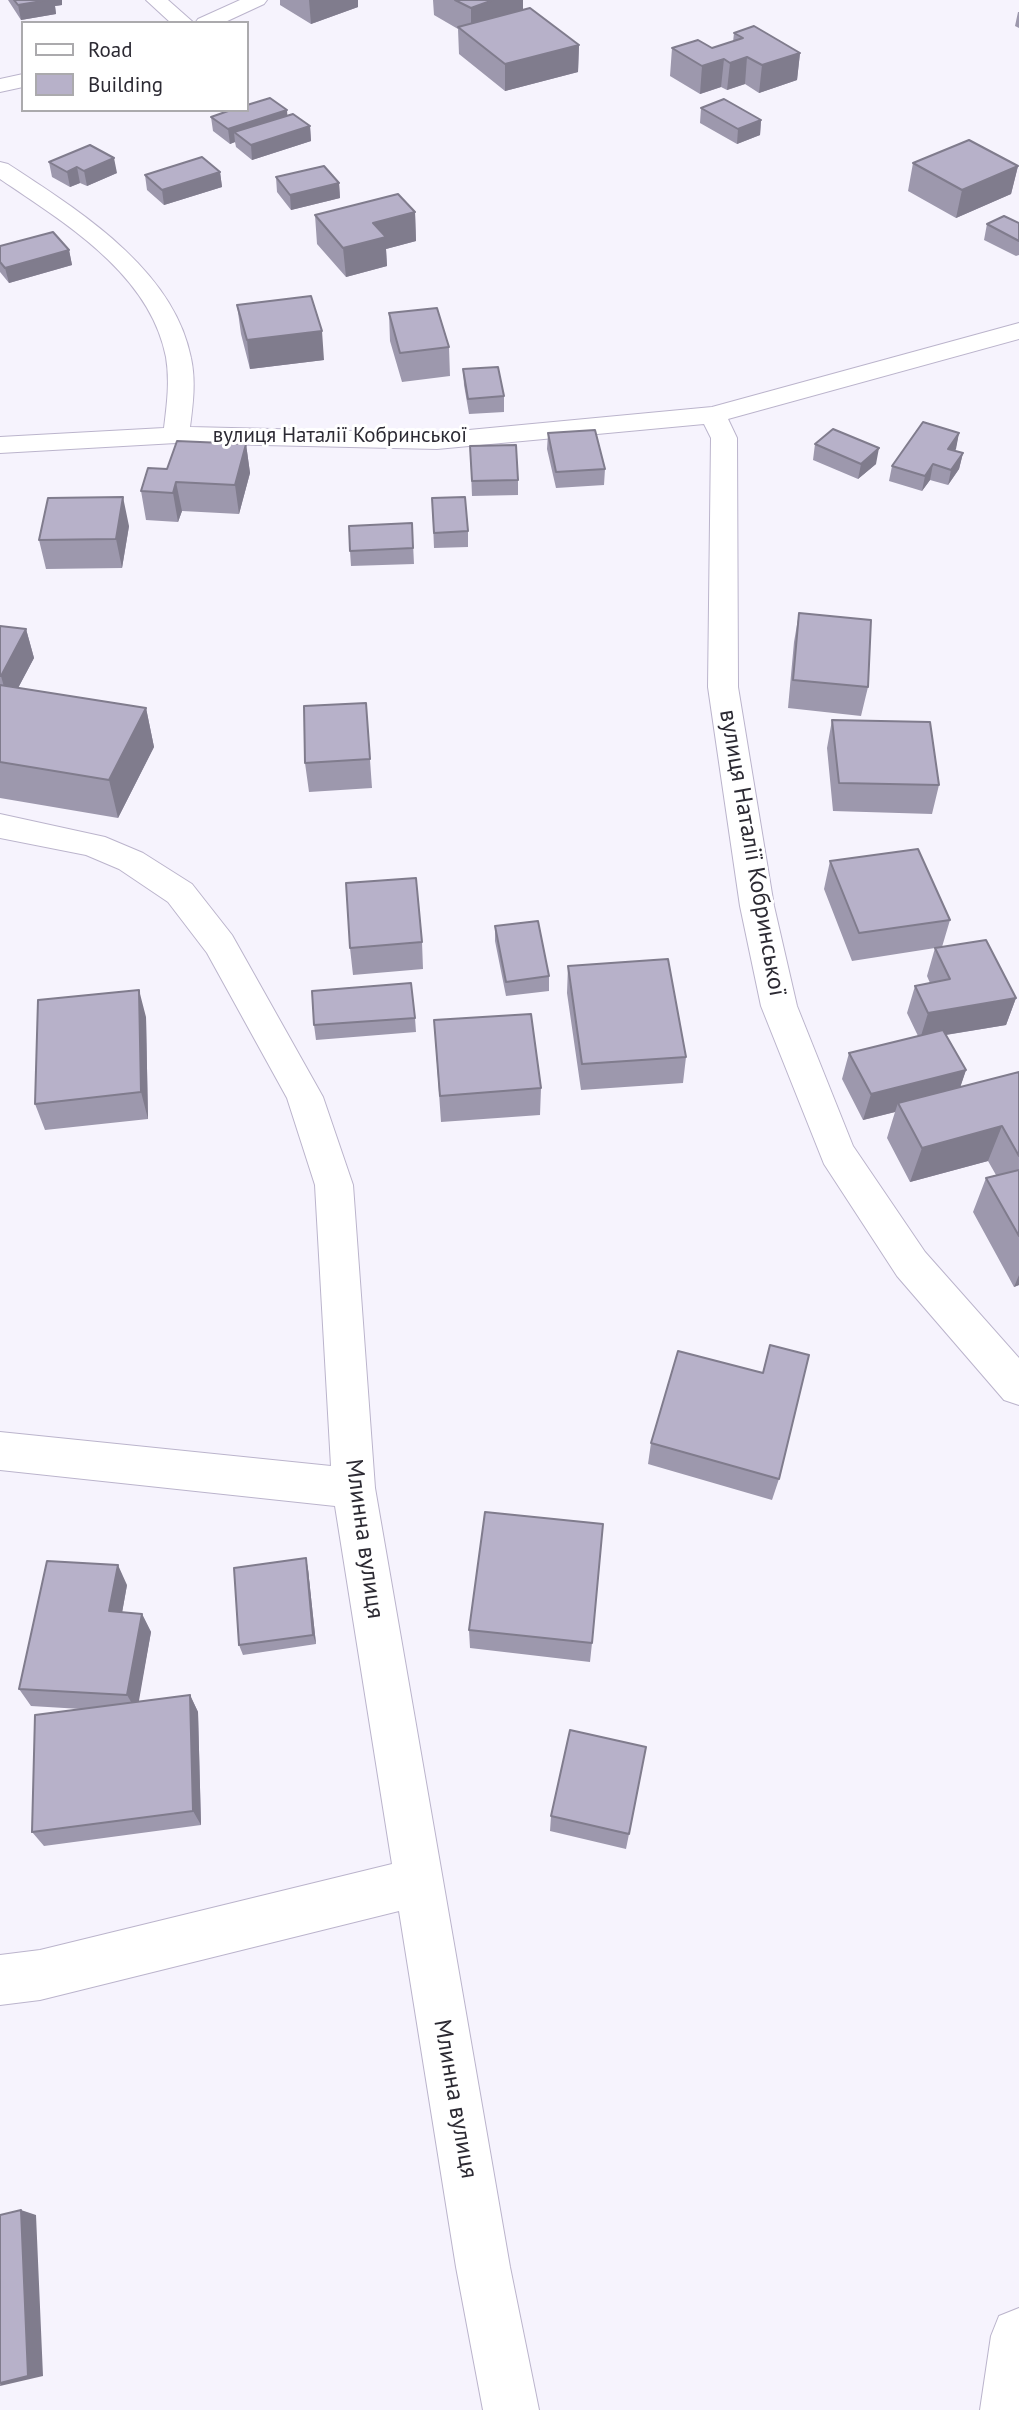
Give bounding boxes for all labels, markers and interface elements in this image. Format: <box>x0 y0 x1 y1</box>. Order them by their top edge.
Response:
legend <box>21 21 248 112</box>
text: Road <box>88 36 132 63</box>
text: Building <box>88 71 163 98</box>
street label: вулиця Наталії Кобринської <box>213 423 467 449</box>
street label: вулиця Наталії Кобринської <box>713 707 791 999</box>
street label: Млинна вулиця <box>339 1457 389 1621</box>
street label: Млинна вулиця <box>427 2017 483 2181</box>

